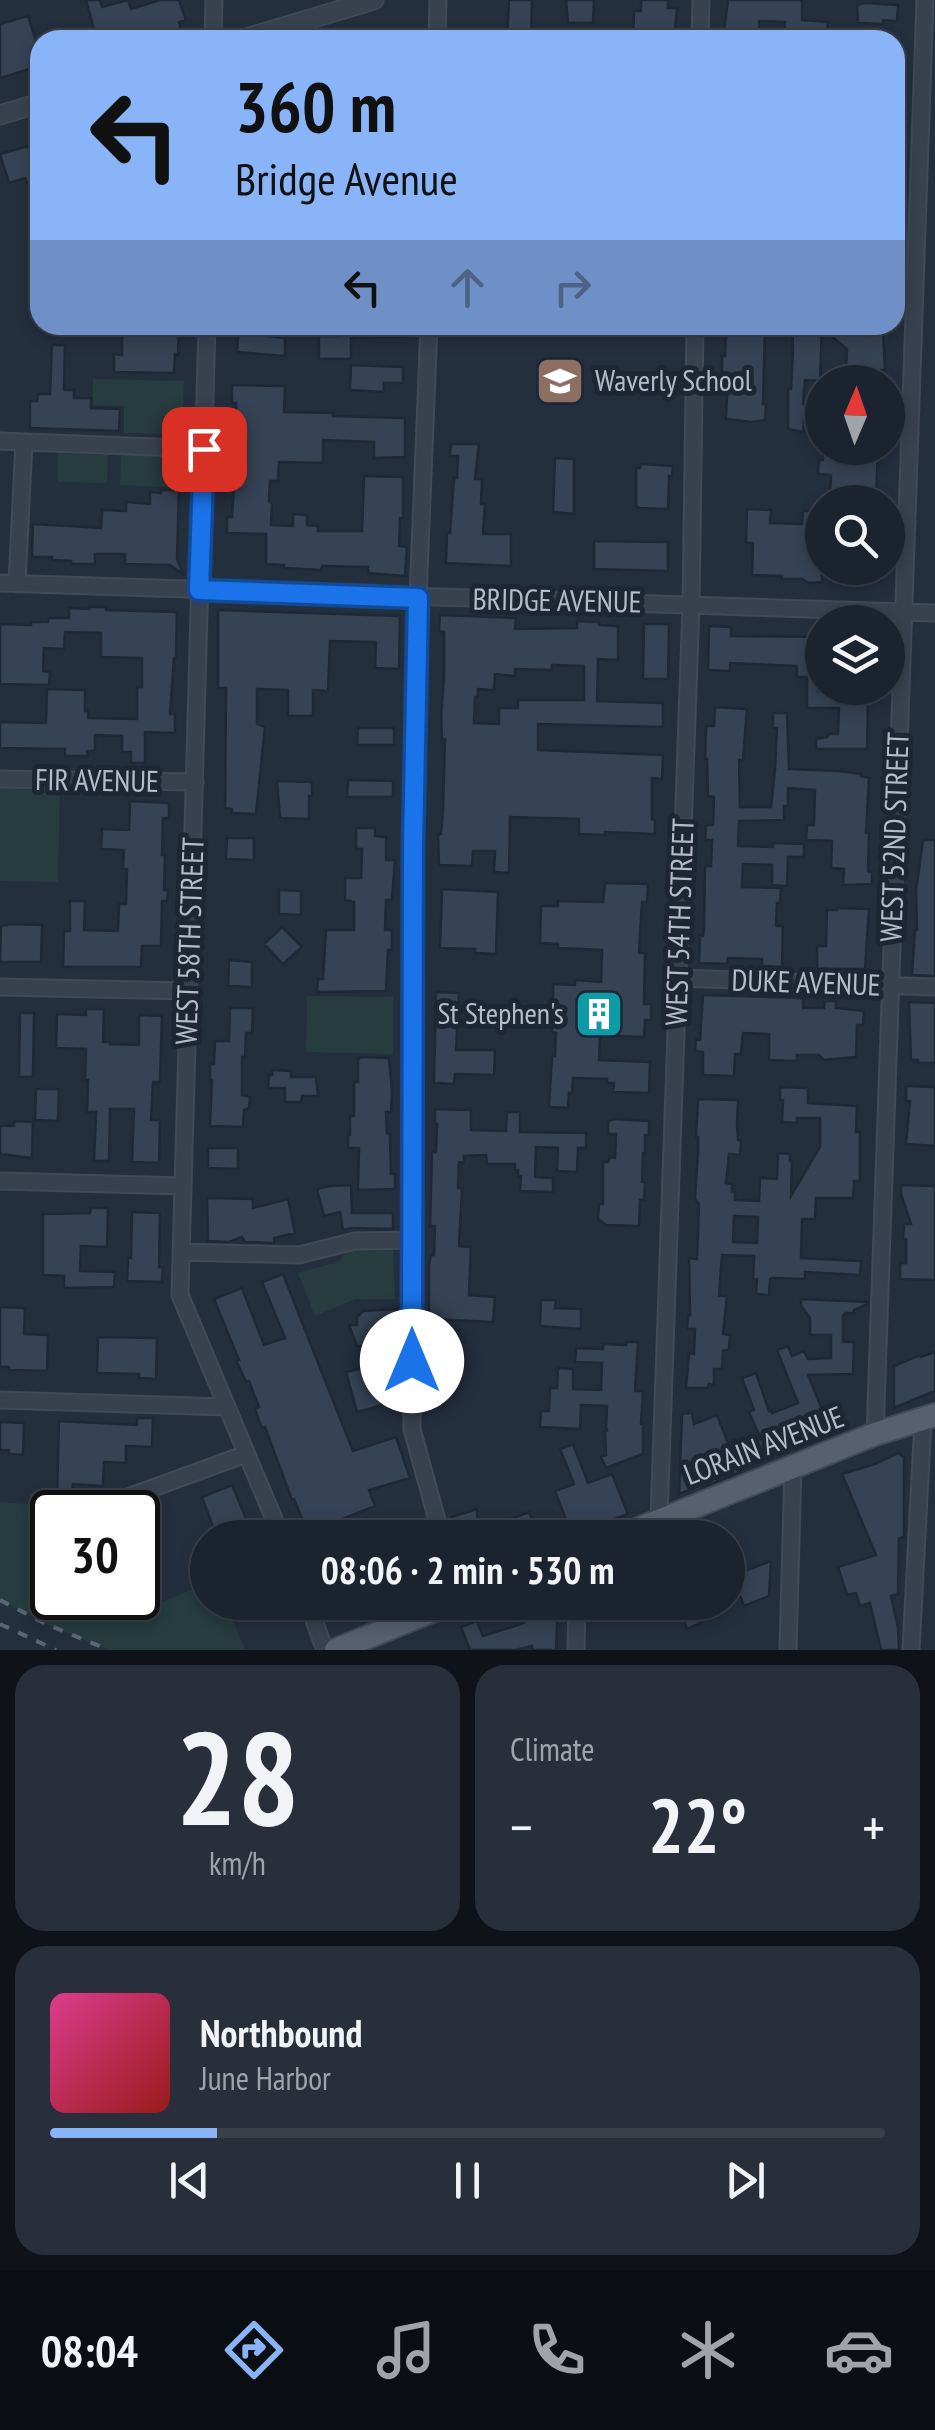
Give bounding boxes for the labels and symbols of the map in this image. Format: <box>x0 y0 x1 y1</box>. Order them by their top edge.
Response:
school or university icon: Waverly School <box>534 355 586 407</box>
place label: Waverly School <box>595 360 752 399</box>
north arrow <box>805 365 905 465</box>
pin <box>162 407 247 492</box>
street label: BRIDGE AVENUE <box>472 579 642 620</box>
street label: WEST 52ND STREET <box>870 731 917 942</box>
street label: FIR AVENUE <box>35 759 159 800</box>
street label: WEST 54TH STREET <box>655 818 702 1026</box>
street label: WEST 58TH STREET <box>165 837 212 1045</box>
street label: DUKE AVENUE <box>731 959 881 1004</box>
building icon: St Stephen's <box>573 988 625 1040</box>
place label: St Stephen's <box>437 993 564 1032</box>
position arrow <box>360 1309 464 1413</box>
street label: LORAIN AVENUE <box>678 1396 849 1493</box>
speed limit sign: 30 <box>30 1490 160 1620</box>

